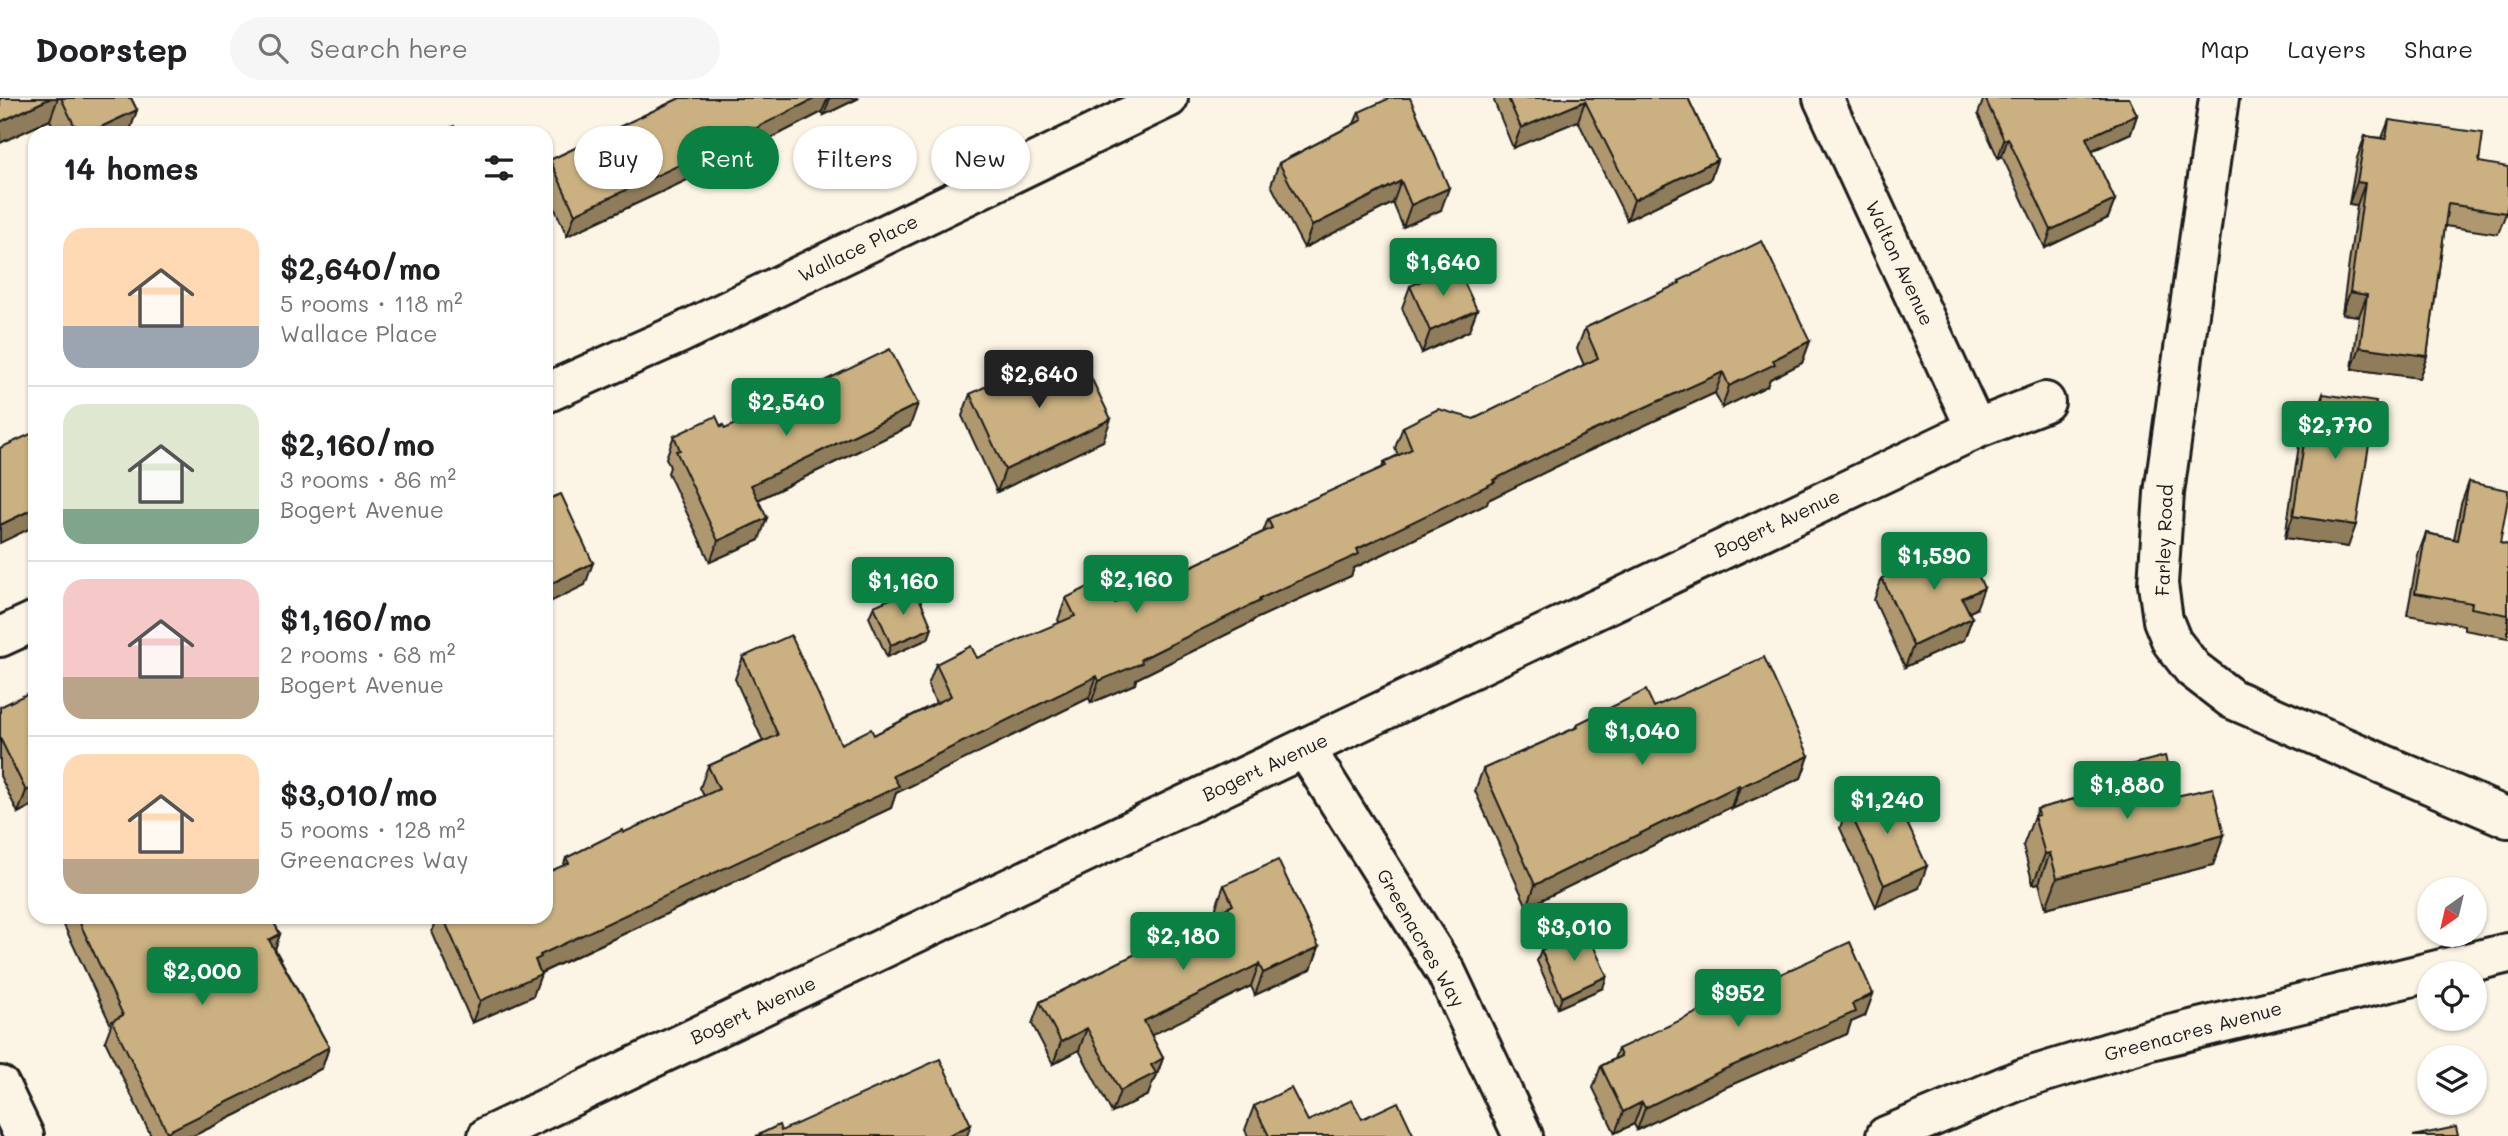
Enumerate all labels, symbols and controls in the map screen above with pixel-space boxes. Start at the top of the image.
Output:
search box [230,17,720,80]
text: Doorstep [35,27,188,70]
icon: search [254,29,292,67]
text: Search here [310,31,468,65]
text: Map [2201,33,2249,64]
text: Layers [2287,33,2366,64]
text: Share [2404,33,2473,64]
chip: Buy [574,126,663,189]
chip: Rent [677,126,779,189]
chip: Filters [793,126,917,189]
chip: New [931,126,1030,189]
text: 14 homes [63,148,199,188]
icon: filters [480,149,518,187]
street label: Walton Avenue [1861,196,1940,329]
street label: Wallace Place [794,208,922,287]
pin: $1,640 [1386,238,1500,298]
text: $1,640 [1406,246,1480,276]
text: $2,640/mo [280,248,441,288]
icon: home [119,256,203,340]
text: 5 rooms · 118 m² [280,288,463,318]
text: Wallace Place [280,318,437,348]
pin: $2,640 [982,350,1096,410]
text: $2,640 [1000,358,1078,388]
pin: $2,540 [729,378,843,438]
text: $2,540 [748,386,824,416]
pin: $2,770 [2278,402,2392,461]
text: $2,770 [2298,409,2372,439]
text: $2,160/mo [280,424,435,464]
icon: home [119,432,203,516]
text: 3 rooms · 86 m² [280,464,456,494]
street label: Bogert Avenue [1710,483,1844,563]
street label: Farley Road [2149,484,2178,596]
text: Bogert Avenue [280,494,444,524]
pin: $1,590 [1877,532,1991,592]
text: $1,590 [1897,540,1971,570]
pin: $2,160 [1079,556,1193,615]
pin: $1,160 [846,558,960,617]
text: $2,160 [1099,563,1173,593]
text: $1,160 [868,565,938,595]
text: $1,160/mo [280,599,431,639]
icon: home [119,607,203,691]
text: 2 rooms · 68 m² [280,639,455,669]
text: Bogert Avenue [280,669,444,699]
pin: $1,040 [1585,708,1699,767]
text: $1,040 [1604,715,1680,745]
street label: Bogert Avenue [1198,727,1332,807]
pin: $1,880 [2070,762,2184,821]
text: $1,880 [2090,769,2164,799]
text: $3,010/mo [280,774,437,814]
pin: $1,240 [1830,776,1944,836]
icon: home [119,782,203,866]
text: $1,240 [1850,784,1924,814]
text: 5 rooms · 128 m² [280,814,465,844]
text: Greenacres Way [280,844,469,874]
street label: Greenacres Way [1372,864,1471,1011]
north arrow [2417,877,2487,947]
map controls [2417,877,2487,1115]
pin: $3,010 [1517,904,1631,963]
text: $3,010 [1537,911,1611,941]
pin: $2,180 [1126,912,1240,972]
text: $2,180 [1146,920,1220,950]
pin: $2,000 [145,948,259,1007]
text: $2,000 [163,955,241,985]
button: locate [2417,961,2487,1031]
street label: Bogert Avenue [686,970,820,1050]
pin: $952 [1697,970,1779,1029]
text: $952 [1711,977,1765,1007]
street label: Greenacres Avenue [2101,995,2285,1066]
button: layers [2417,1045,2487,1115]

